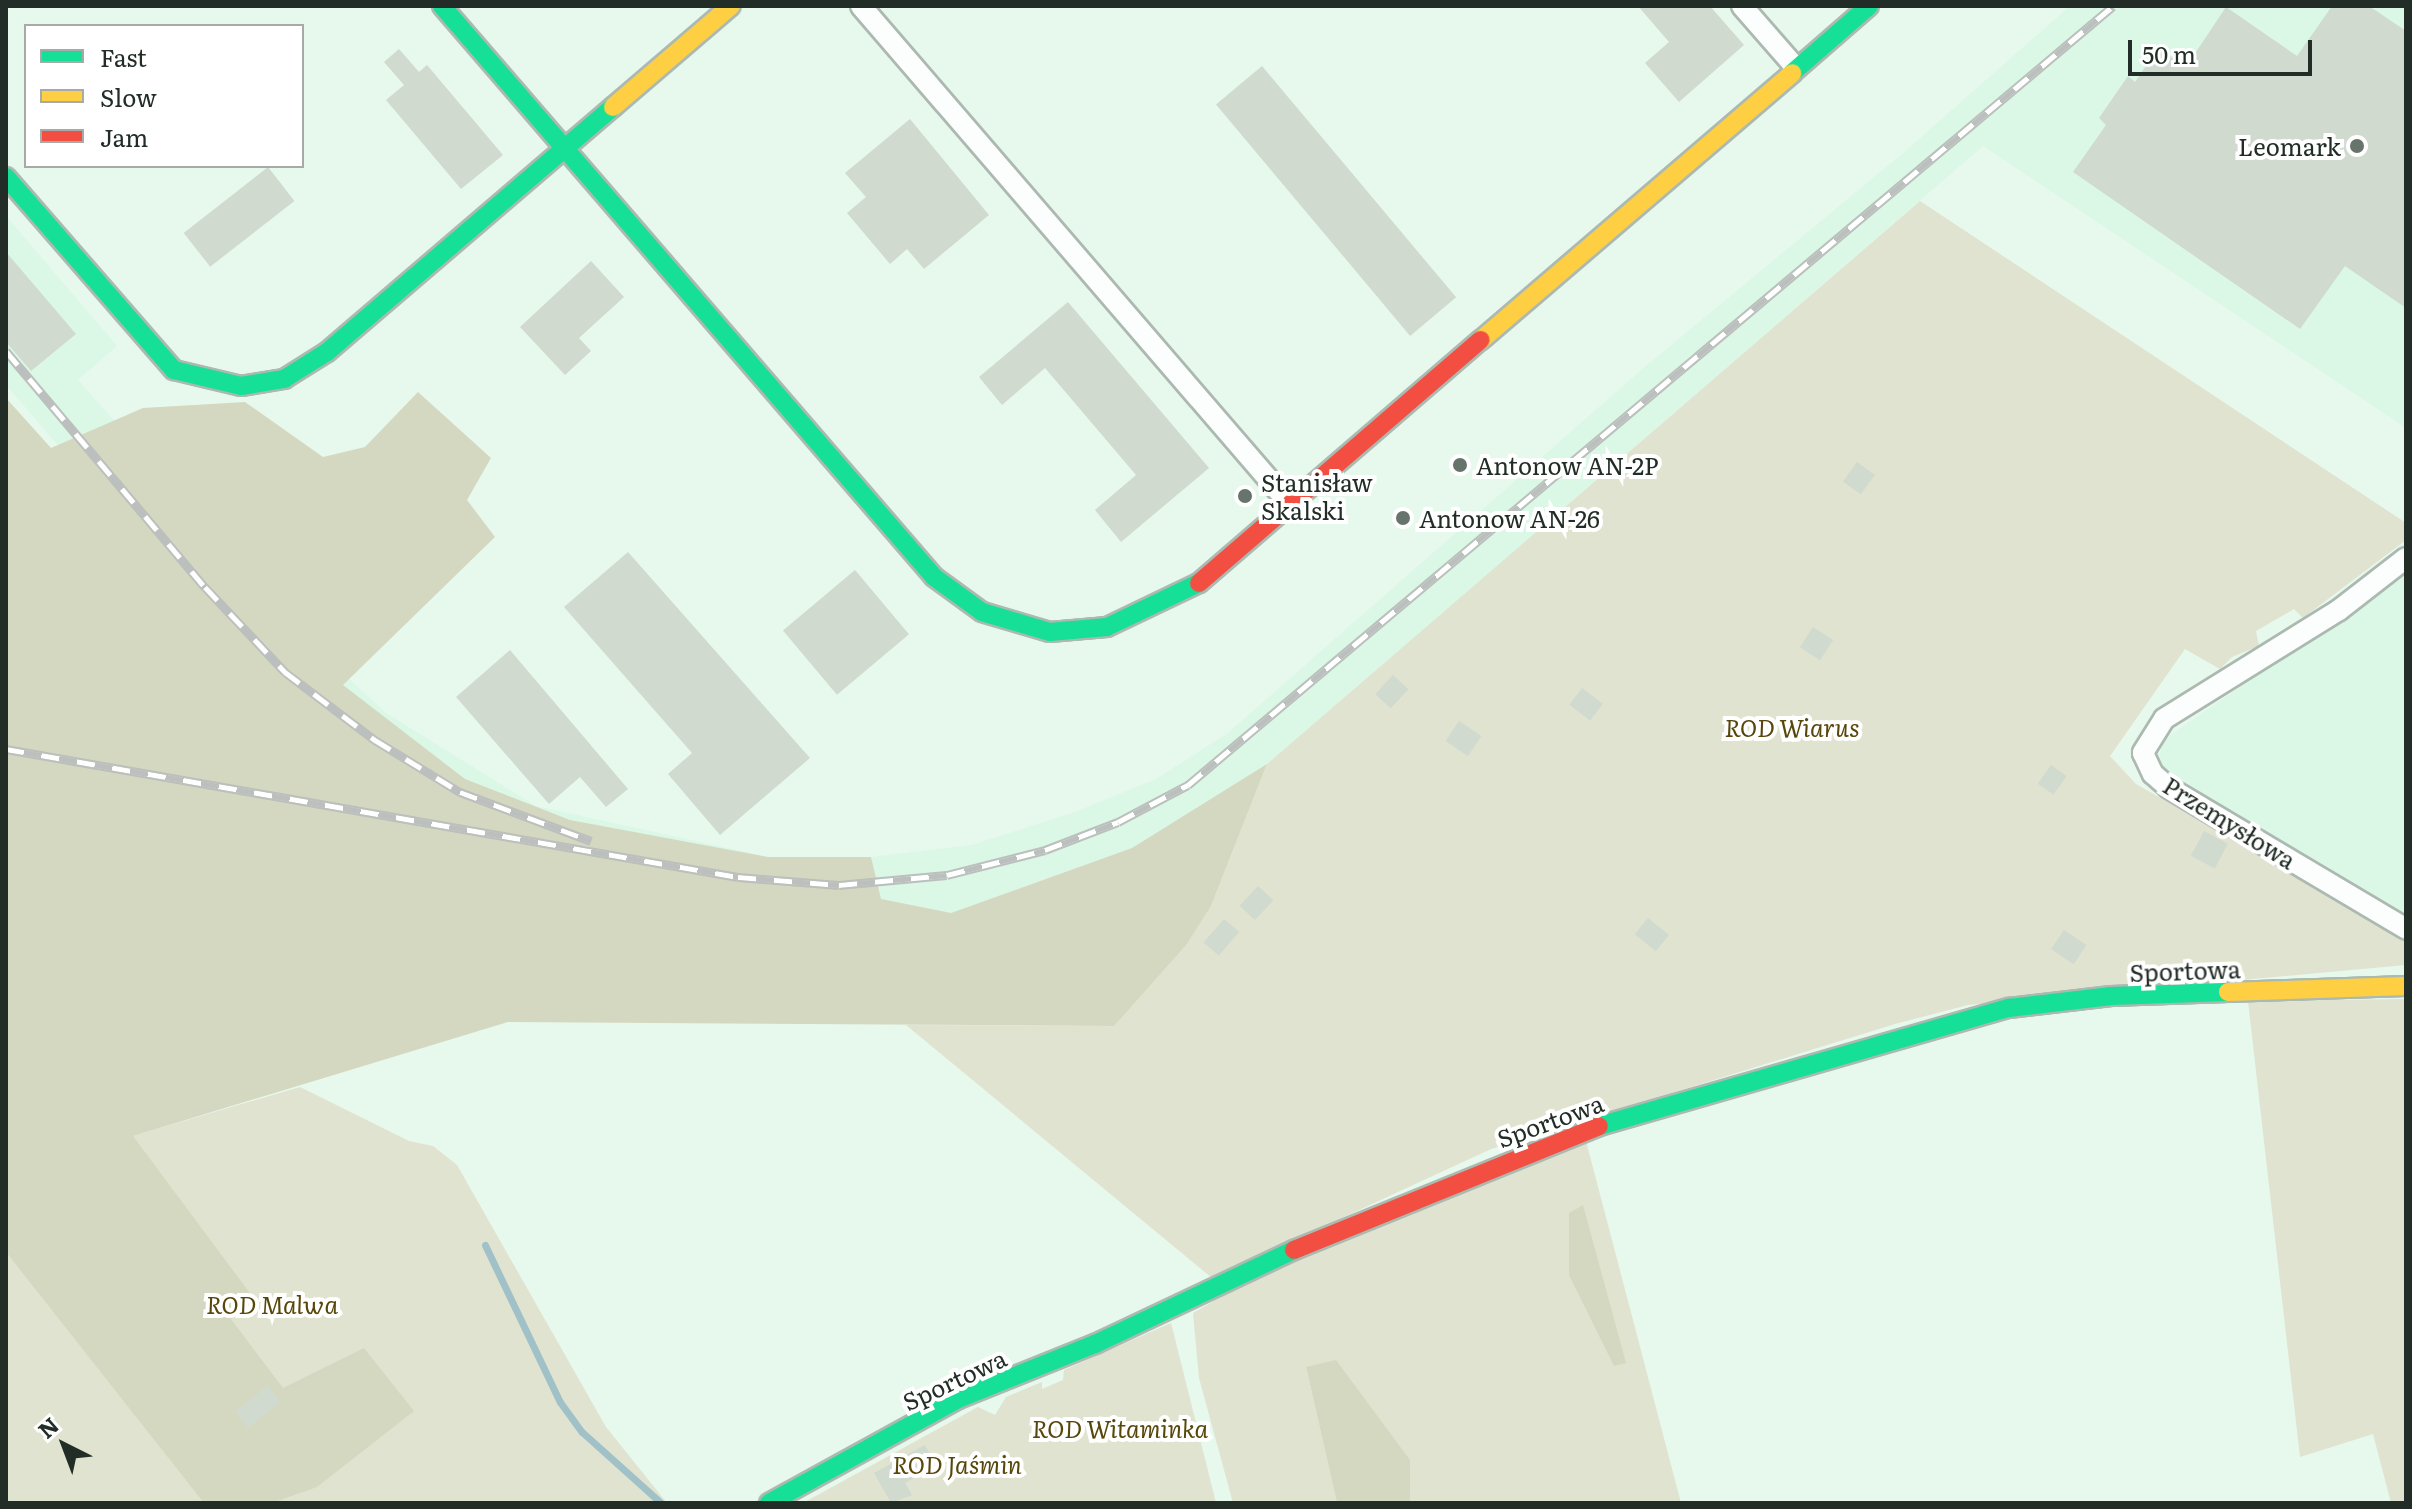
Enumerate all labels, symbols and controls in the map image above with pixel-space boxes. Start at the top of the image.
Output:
legend [24,24,304,168]
scale bar [2132,24,2316,74]
text: 50 m [2142,36,2196,71]
text: Fast [100,39,147,74]
text: Slow [100,79,157,114]
text: Jam [100,119,148,154]
place label: Leomark [2238,132,2341,160]
marker: Leomark [2348,137,2366,155]
place label: Antonow AN-2P [1476,451,1659,479]
marker: Antonow AN-2P [1451,456,1469,474]
place label: Stanisław Skalski [1261,468,1373,524]
marker: Stanisław Skalski [1236,487,1254,505]
place label: Antonow AN-26 [1419,504,1600,532]
marker: Antonow AN-26 [1394,509,1412,527]
park label: ROD Wiarus [1724,713,1860,741]
street label: Przemysłowa [2158,770,2302,874]
street label: Sportowa [2129,954,2241,986]
street label: Sportowa [1493,1087,1607,1153]
park label: ROD Malwa [206,1290,338,1318]
street label: Sportowa [898,1342,1010,1416]
north arrow [24,1405,104,1485]
text: N [30,1408,66,1445]
park label: ROD Witaminka [1032,1414,1208,1442]
park label: ROD Jaśmin [892,1450,1022,1478]

